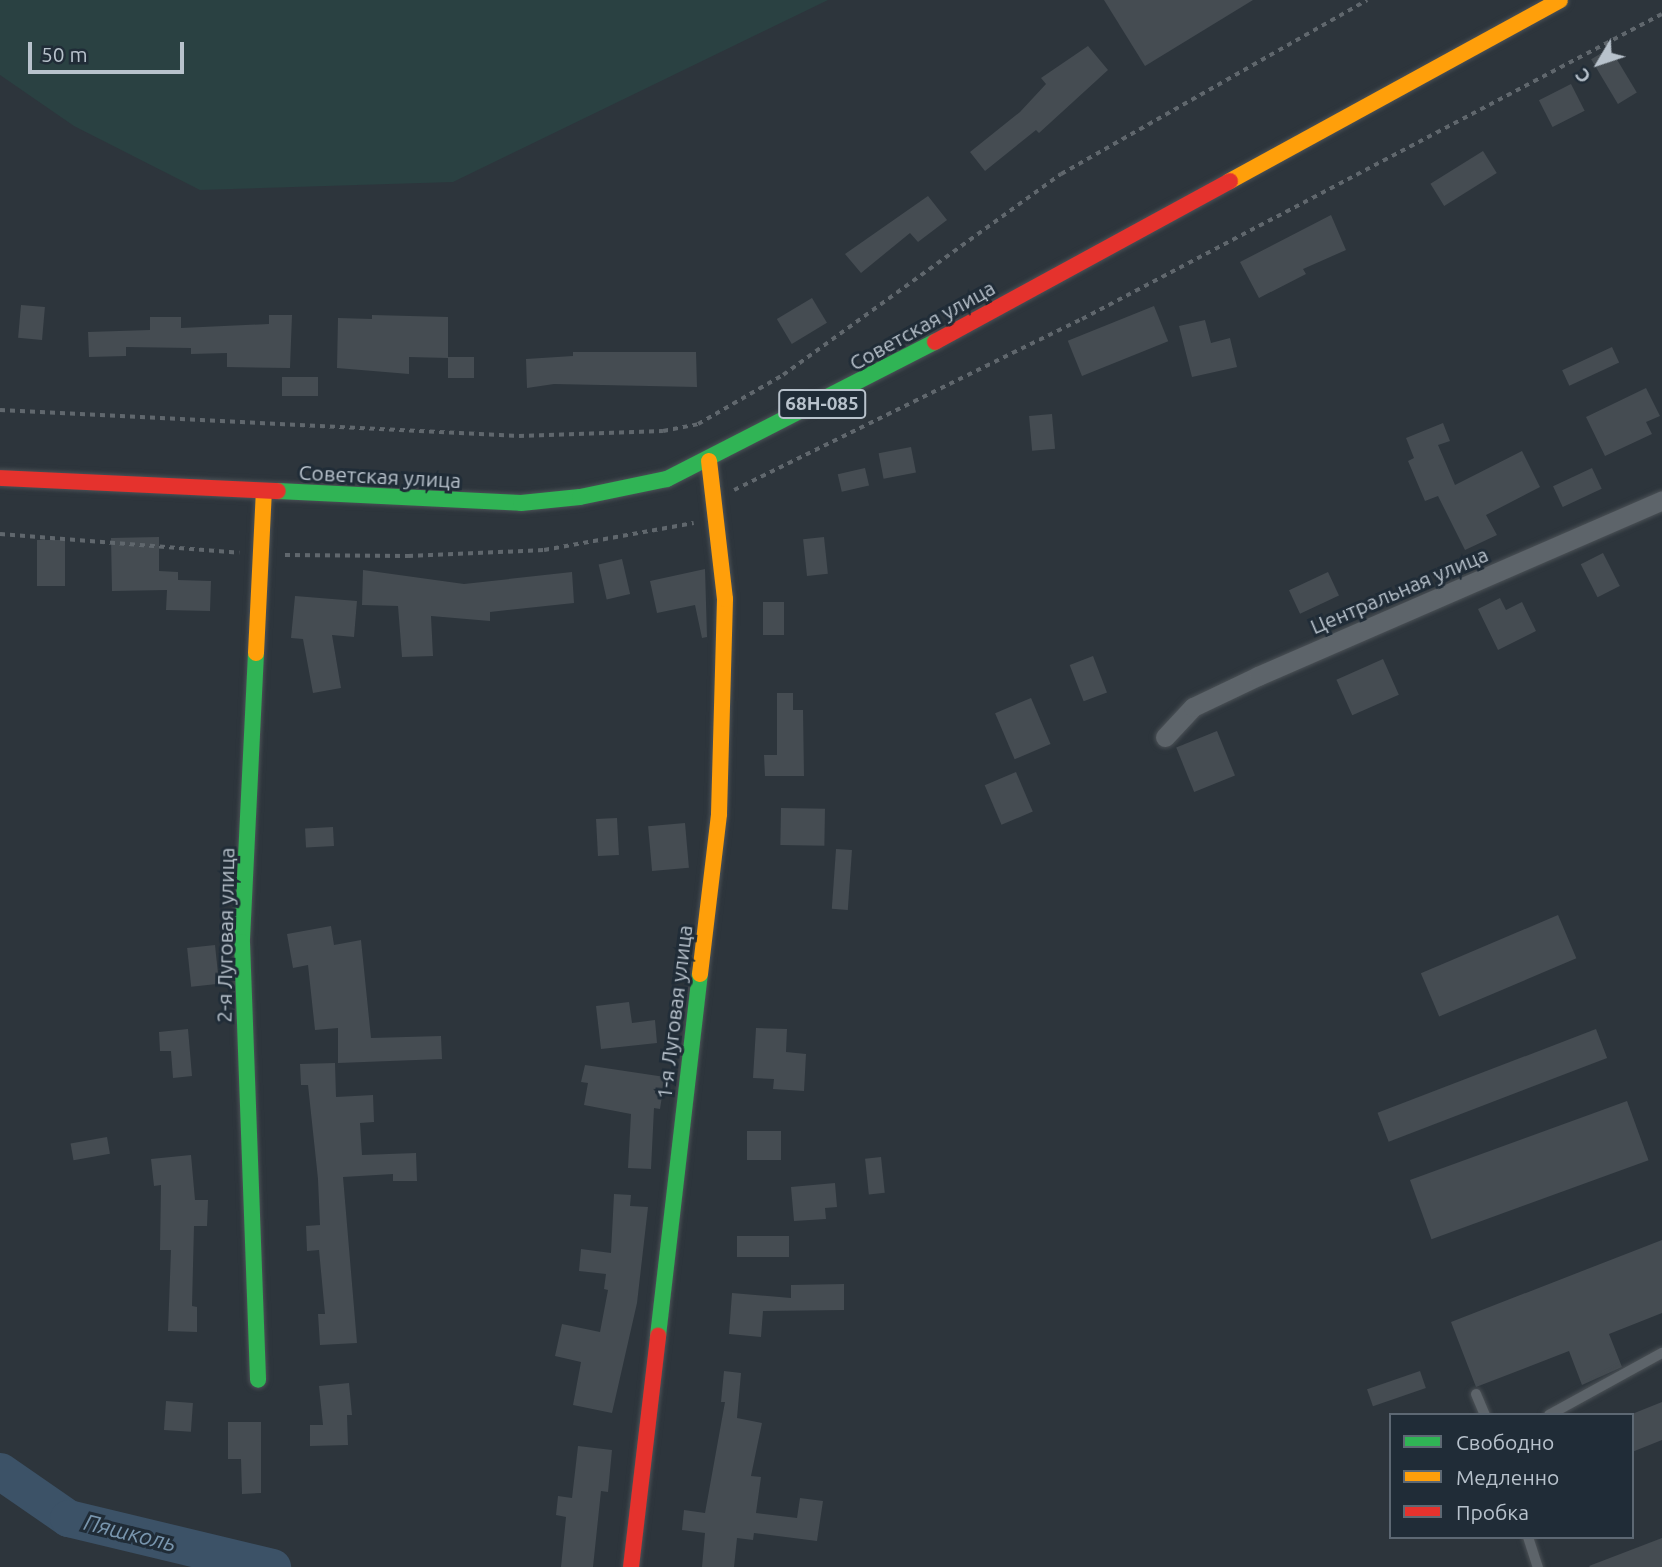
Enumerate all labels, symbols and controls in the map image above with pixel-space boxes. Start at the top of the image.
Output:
scale bar [32,28,187,72]
north arrow [1564,28,1634,98]
text: 50 m [41,42,88,66]
text: С [1570,65,1595,88]
street label: Советская улица [845,275,999,375]
road number: 68Н-085 [776,388,868,420]
street label: Советская улица [298,459,462,493]
street label: Центральная улица [1306,541,1492,639]
street label: 2-я Луговая улица [211,847,239,1023]
street label: 1-я Луговая улица [651,923,697,1101]
legend [1389,1413,1634,1539]
text: Свободно [1456,1430,1554,1454]
text: Медленно [1456,1465,1559,1489]
text: Пробка [1456,1500,1529,1524]
water label: Пяшколь [81,1508,179,1558]

